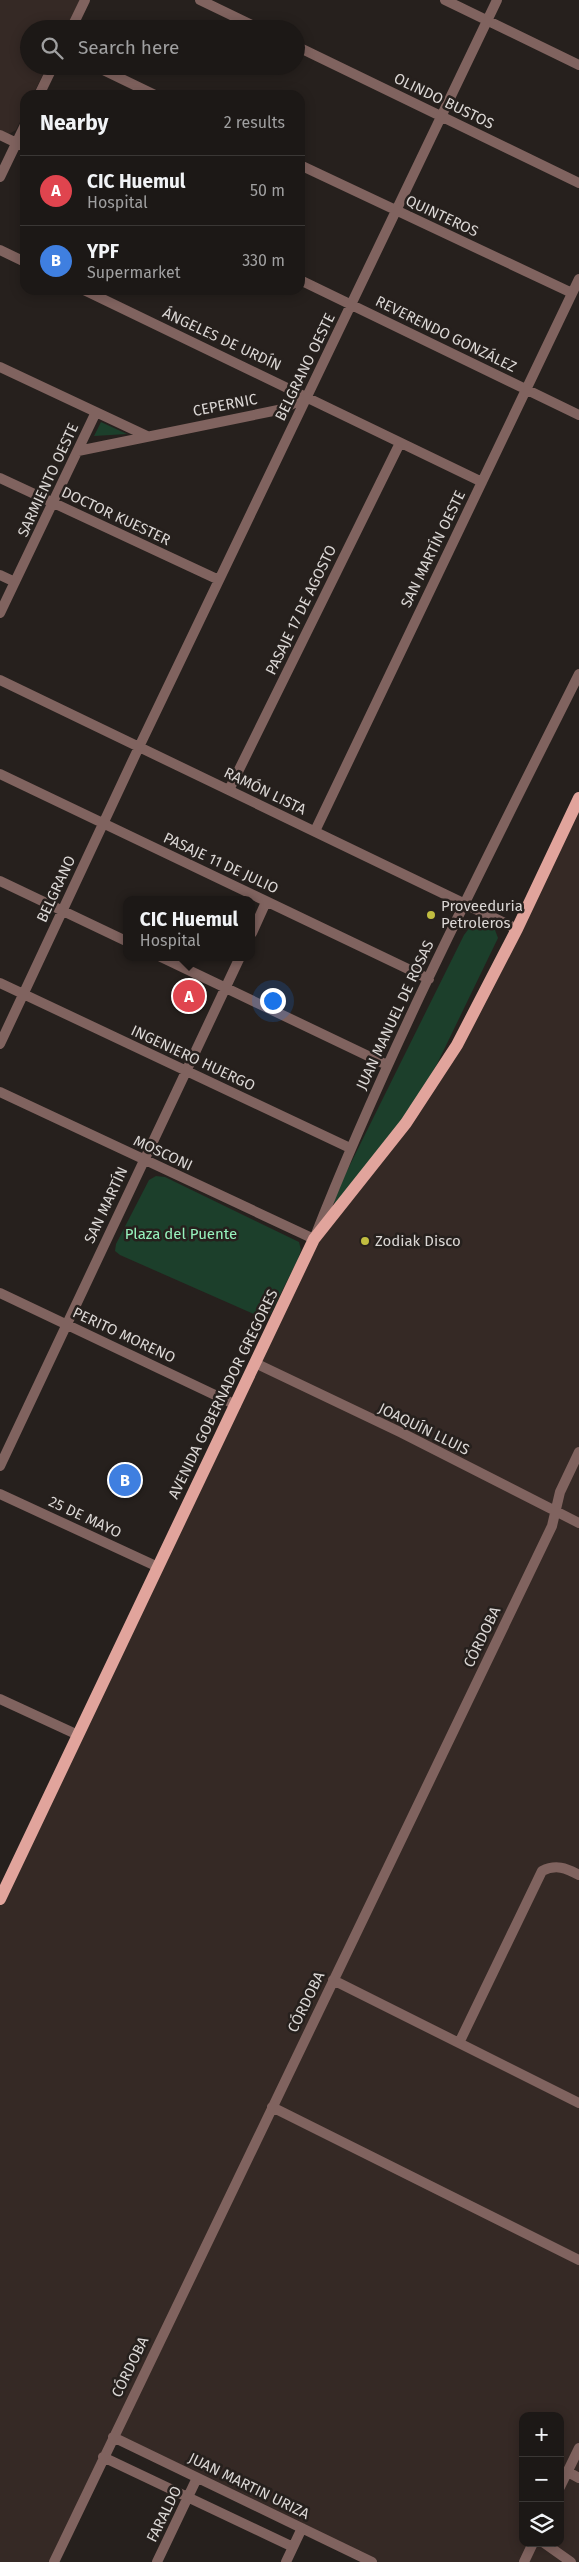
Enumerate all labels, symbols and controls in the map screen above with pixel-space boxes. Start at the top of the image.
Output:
search box [20,20,305,75]
icon: search [38,34,66,62]
text: Search here [78,36,179,59]
street label: OLINDO BUSTOS [391,69,497,133]
text: Nearby [40,110,108,136]
text: 2 results [224,113,285,132]
text: CIC Huemul [87,170,186,193]
text: A [51,181,61,200]
text: 50 m [250,181,285,200]
street label: QUINTEROS [403,191,481,241]
text: Hospital [87,193,148,212]
text: YPF [87,240,119,263]
text: B [51,251,61,270]
text: 330 m [242,251,285,270]
text: Supermarket [87,263,181,282]
street label: REVERENDO GONZÁLEZ [373,292,520,376]
street label: ÁNGELES DE URDÍN [160,304,284,374]
street label: BELGRANO OESTE [271,310,339,424]
street label: CEPERNIC [191,390,259,420]
street label: SARMIENTO OESTE [14,420,82,540]
street label: DOCTOR KUESTER [59,483,173,549]
street label: SAN MARTÍN OESTE [397,487,469,611]
street label: PASAJE 17 DE AGOSTO [262,542,340,678]
street label: RAMÓN LISTA [221,763,309,819]
street label: PASAJE 11 DE JULIO [161,828,281,898]
street label: BELGRANO [33,853,79,925]
popup [123,896,255,961]
place label: Proveeduria Petroleros [441,897,523,932]
text: CIC Huemul [140,908,238,931]
marker: Proveeduria Petroleros [425,909,437,921]
text: Hospital [140,931,200,950]
street label: JUAN MANUEL DE ROSAS [352,937,438,1093]
pin: A [173,977,205,1015]
your location [260,988,286,1014]
street label: INGENIERO HUERGO [128,1021,258,1095]
street label: MOSCONI [131,1131,195,1175]
street label: SAN MARTÍN [80,1164,132,1246]
park label: Plaza del Puente [125,1225,237,1243]
place label: Zodiak Disco [375,1232,461,1250]
marker: Zodiak Disco [359,1235,371,1247]
street label: AVENIDA GOBERNADOR GREGORES [164,1286,282,1502]
street label: PERITO MORENO [70,1303,178,1367]
street label: JOAQUÍN LLUIS [375,1399,473,1459]
pin: B [109,1461,141,1499]
street label: 25 DE MAYO [46,1492,124,1542]
street label: CÓRDOBA [460,1603,505,1670]
street label: CÓRDOBA [284,1968,329,2035]
street label: CÓRDOBA [108,2333,153,2400]
map controls [519,2412,564,2547]
button: + [519,2412,564,2457]
street label: JUAN MARTIN URIZA [186,2449,313,2523]
button: − [519,2457,564,2502]
street label: FARALDO [143,2483,185,2545]
button: layers [519,2502,564,2547]

